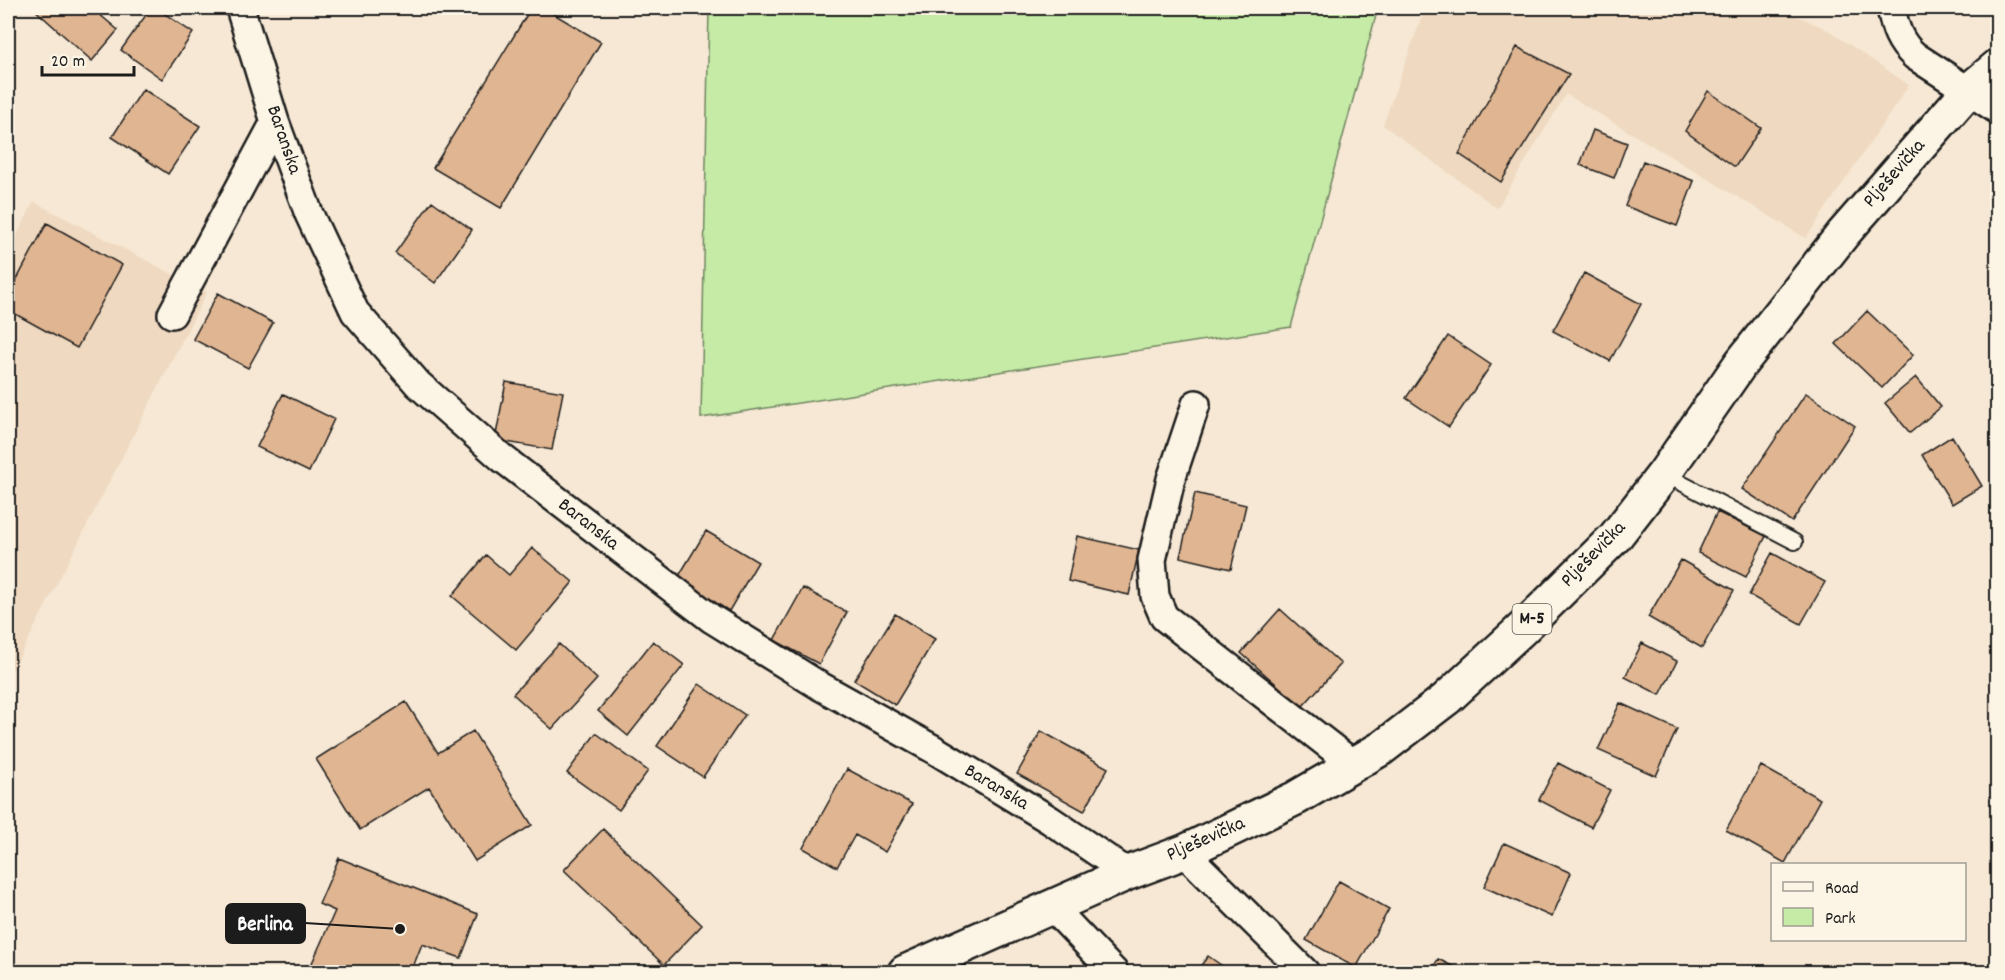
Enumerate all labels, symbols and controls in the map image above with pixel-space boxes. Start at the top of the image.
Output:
scale bar [42,39,134,77]
text: 20 m [51,50,85,75]
street label: Baranska [258,102,308,179]
street label: Plješevička [1857,133,1933,214]
street label: Baranska [551,492,625,558]
street label: Plješevička [1555,515,1633,595]
road number: M-5 [1512,604,1552,634]
street label: Baranska [958,758,1034,819]
street label: Plješevička [1162,810,1250,870]
legend [1771,863,1966,941]
text: Road [1825,877,1859,902]
callout: Berlina [226,904,305,943]
text: Park [1825,907,1856,932]
text: Berlina [237,911,294,941]

